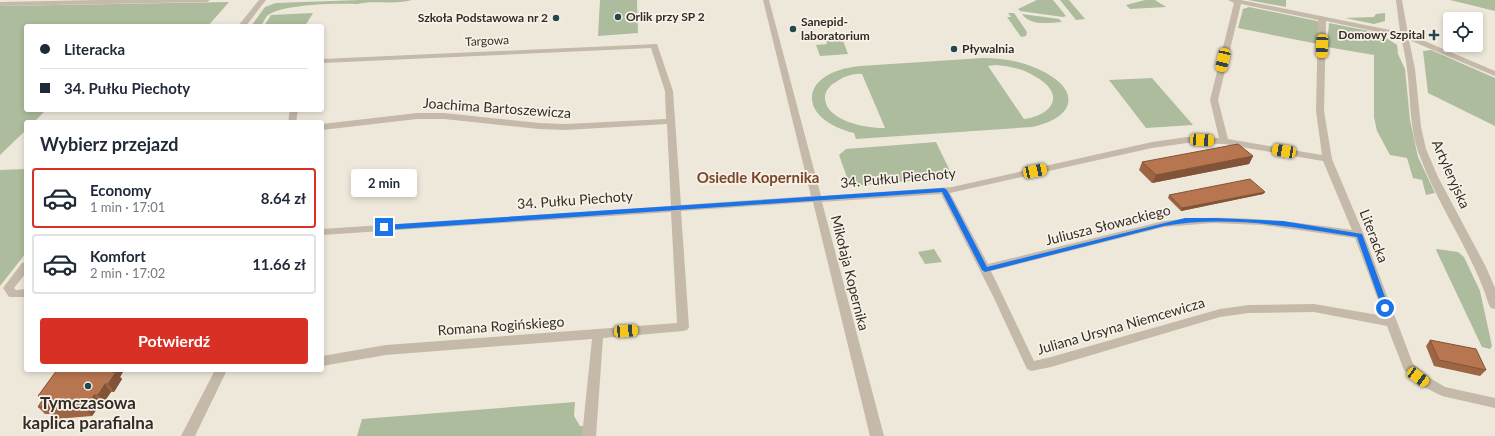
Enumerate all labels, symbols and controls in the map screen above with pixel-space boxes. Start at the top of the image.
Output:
place label: Orlik przy SP 2 [626,9,705,24]
place label: Szkoła Podstawowa nr 2 [418,10,548,25]
marker: Orlik przy SP 2 [613,12,623,22]
map controls [1443,12,1483,52]
button: locate [1443,12,1483,52]
marker: Szkoła Podstawowa nr 2 [551,13,561,23]
place label: Sanepid- laboratorium [801,14,870,43]
marker: Sanepid- laboratorium [788,24,798,34]
place label: Domowy Szpital [1338,27,1425,42]
marker: Domowy Szpital [1428,29,1440,41]
street label: Targowa [465,32,509,49]
car [1316,34,1328,58]
text: Literacka [64,40,125,58]
place label: Pływalnia [962,41,1014,56]
marker: Pływalnia [949,44,959,54]
car [1214,47,1232,73]
text: 34. Pułku Piechoty [64,79,190,97]
street label: Joachima Bartoszewicza [422,94,572,121]
text: Wybierz przejazd [40,133,179,155]
car [1190,133,1214,147]
street label: Artyleryjska [1429,137,1474,211]
car [1271,143,1297,159]
car [1022,163,1048,179]
street label: 34. Pułku Piechoty [840,164,957,191]
district label: Osiedle Kopernika [697,168,819,186]
callout: 2 min [351,169,417,197]
text: 2 min [368,175,400,191]
icon: car [42,180,78,216]
text: Economy [90,181,151,199]
street label: 34. Pułku Piechoty [517,187,634,212]
text: 8.64 zł [261,189,306,207]
text: 1 min · 17:01 [90,199,165,215]
street label: Juliusza Słowackiego [1044,201,1172,248]
street label: Literacka [1357,207,1392,265]
street label: Mikołaja Kopernika [828,213,873,332]
route end [375,218,393,236]
icon: car [42,246,78,282]
text: Komfort [90,247,146,265]
text: 11.66 zł [252,255,306,273]
text: 2 min · 17:02 [90,265,165,281]
street label: Juliana Ursyna Niemcewicza [1035,293,1206,358]
route start [1376,299,1394,317]
street label: Romana Rogińskiego [437,313,565,338]
button: Potwierdź [40,318,308,364]
car [614,324,638,338]
car [1405,365,1431,389]
marker: Tymczasowa kaplica parafialna [83,381,93,391]
place label: Tymczasowa kaplica parafialna [22,392,154,433]

